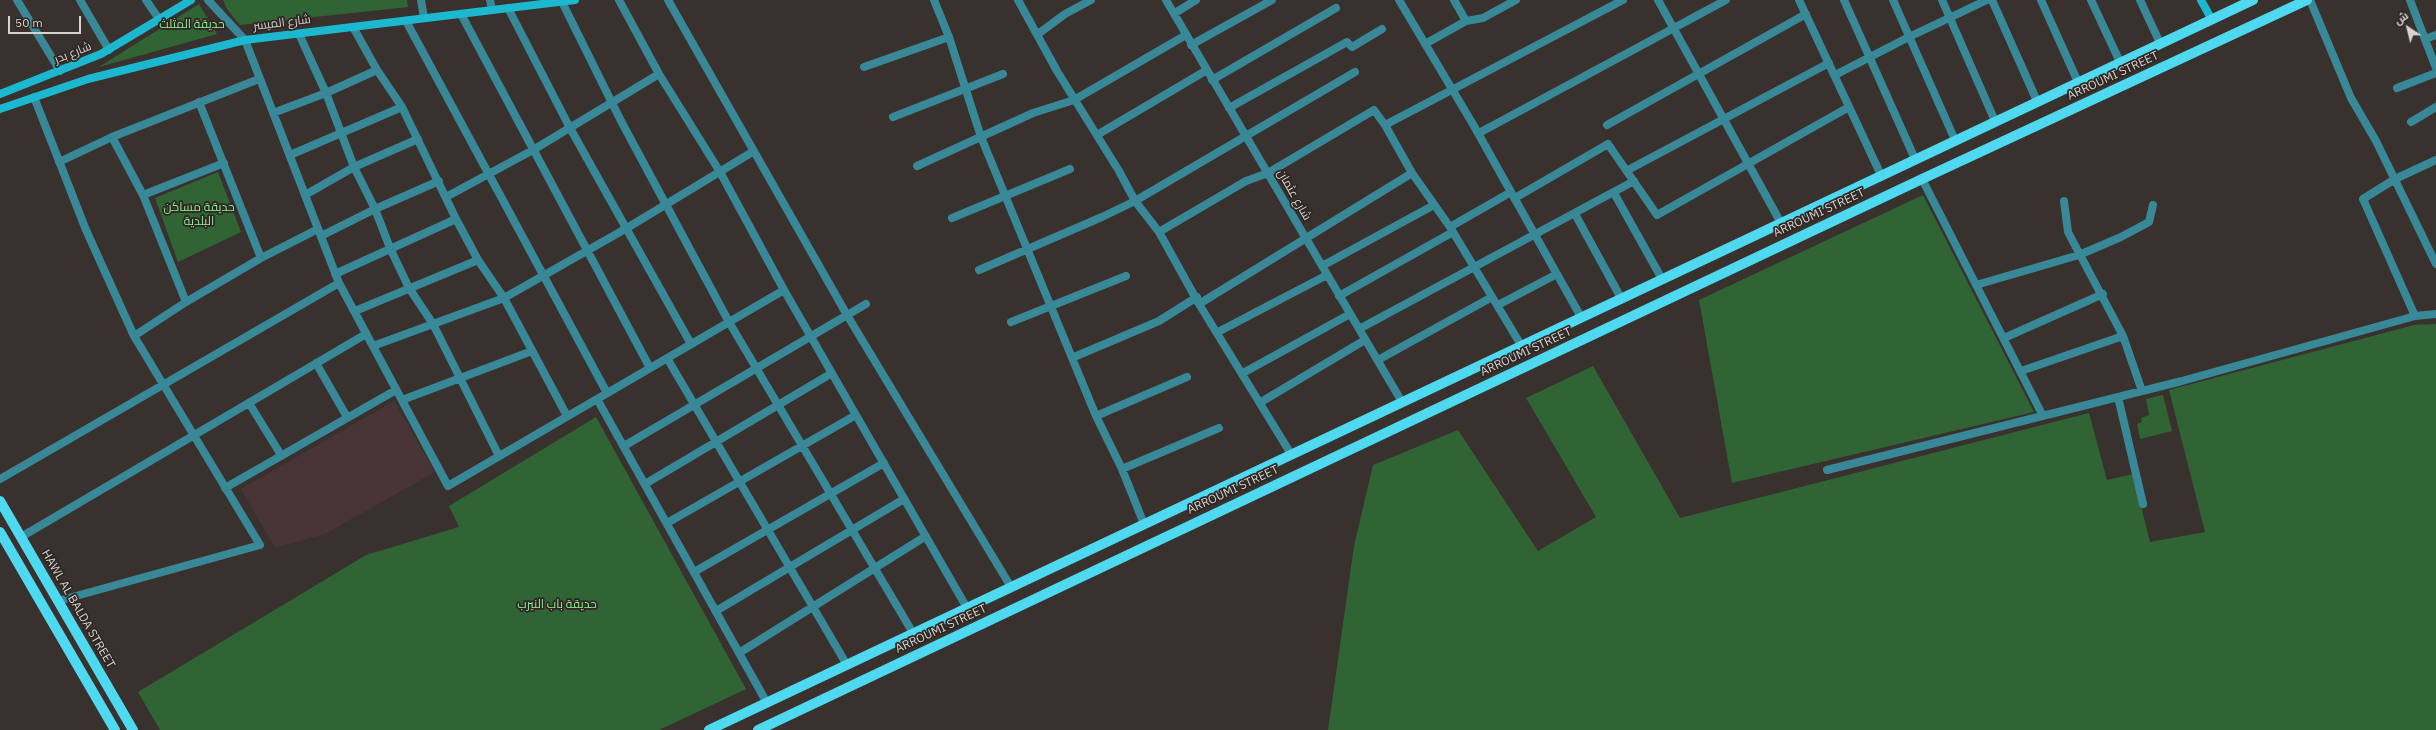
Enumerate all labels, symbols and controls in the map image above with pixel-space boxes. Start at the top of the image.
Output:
scale bar [10,8,83,34]
north arrow [2388,8,2428,48]
text: ش [2391,8,2411,28]
street label: شارع الميسر [252,12,312,34]
text: 50 m [15,15,43,30]
park label: حديقة المثلث [159,18,225,32]
street label: شارع بدر [52,39,94,67]
street label: ARROUMI STREET [2065,49,2161,103]
street label: شارع عثمان [1274,167,1314,223]
street label: ARROUMI STREET [1771,186,1867,240]
park label: حديقة مساكن البلدية [163,201,235,229]
street label: ARROUMI STREET [1478,325,1574,379]
street label: ARROUMI STREET [1185,463,1281,517]
street label: HAWL AL BALDA STREET [38,547,118,671]
park label: حديقة باب النيرب [517,598,597,612]
street label: ARROUMI STREET [893,602,989,656]

